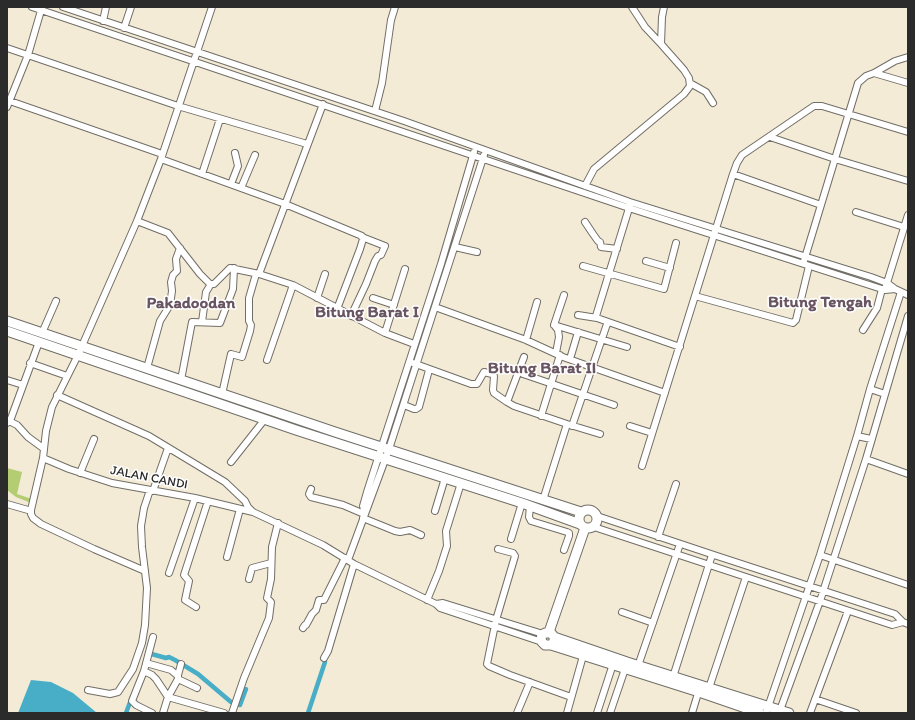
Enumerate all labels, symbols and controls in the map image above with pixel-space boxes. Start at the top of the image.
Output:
district label: Bitung Tengah [768,293,872,313]
district label: Pakadoodan [147,294,235,314]
district label: Bitung Barat I [315,303,419,323]
district label: Bitung Barat II [488,359,596,379]
street label: JALAN CANDI [109,463,189,493]

